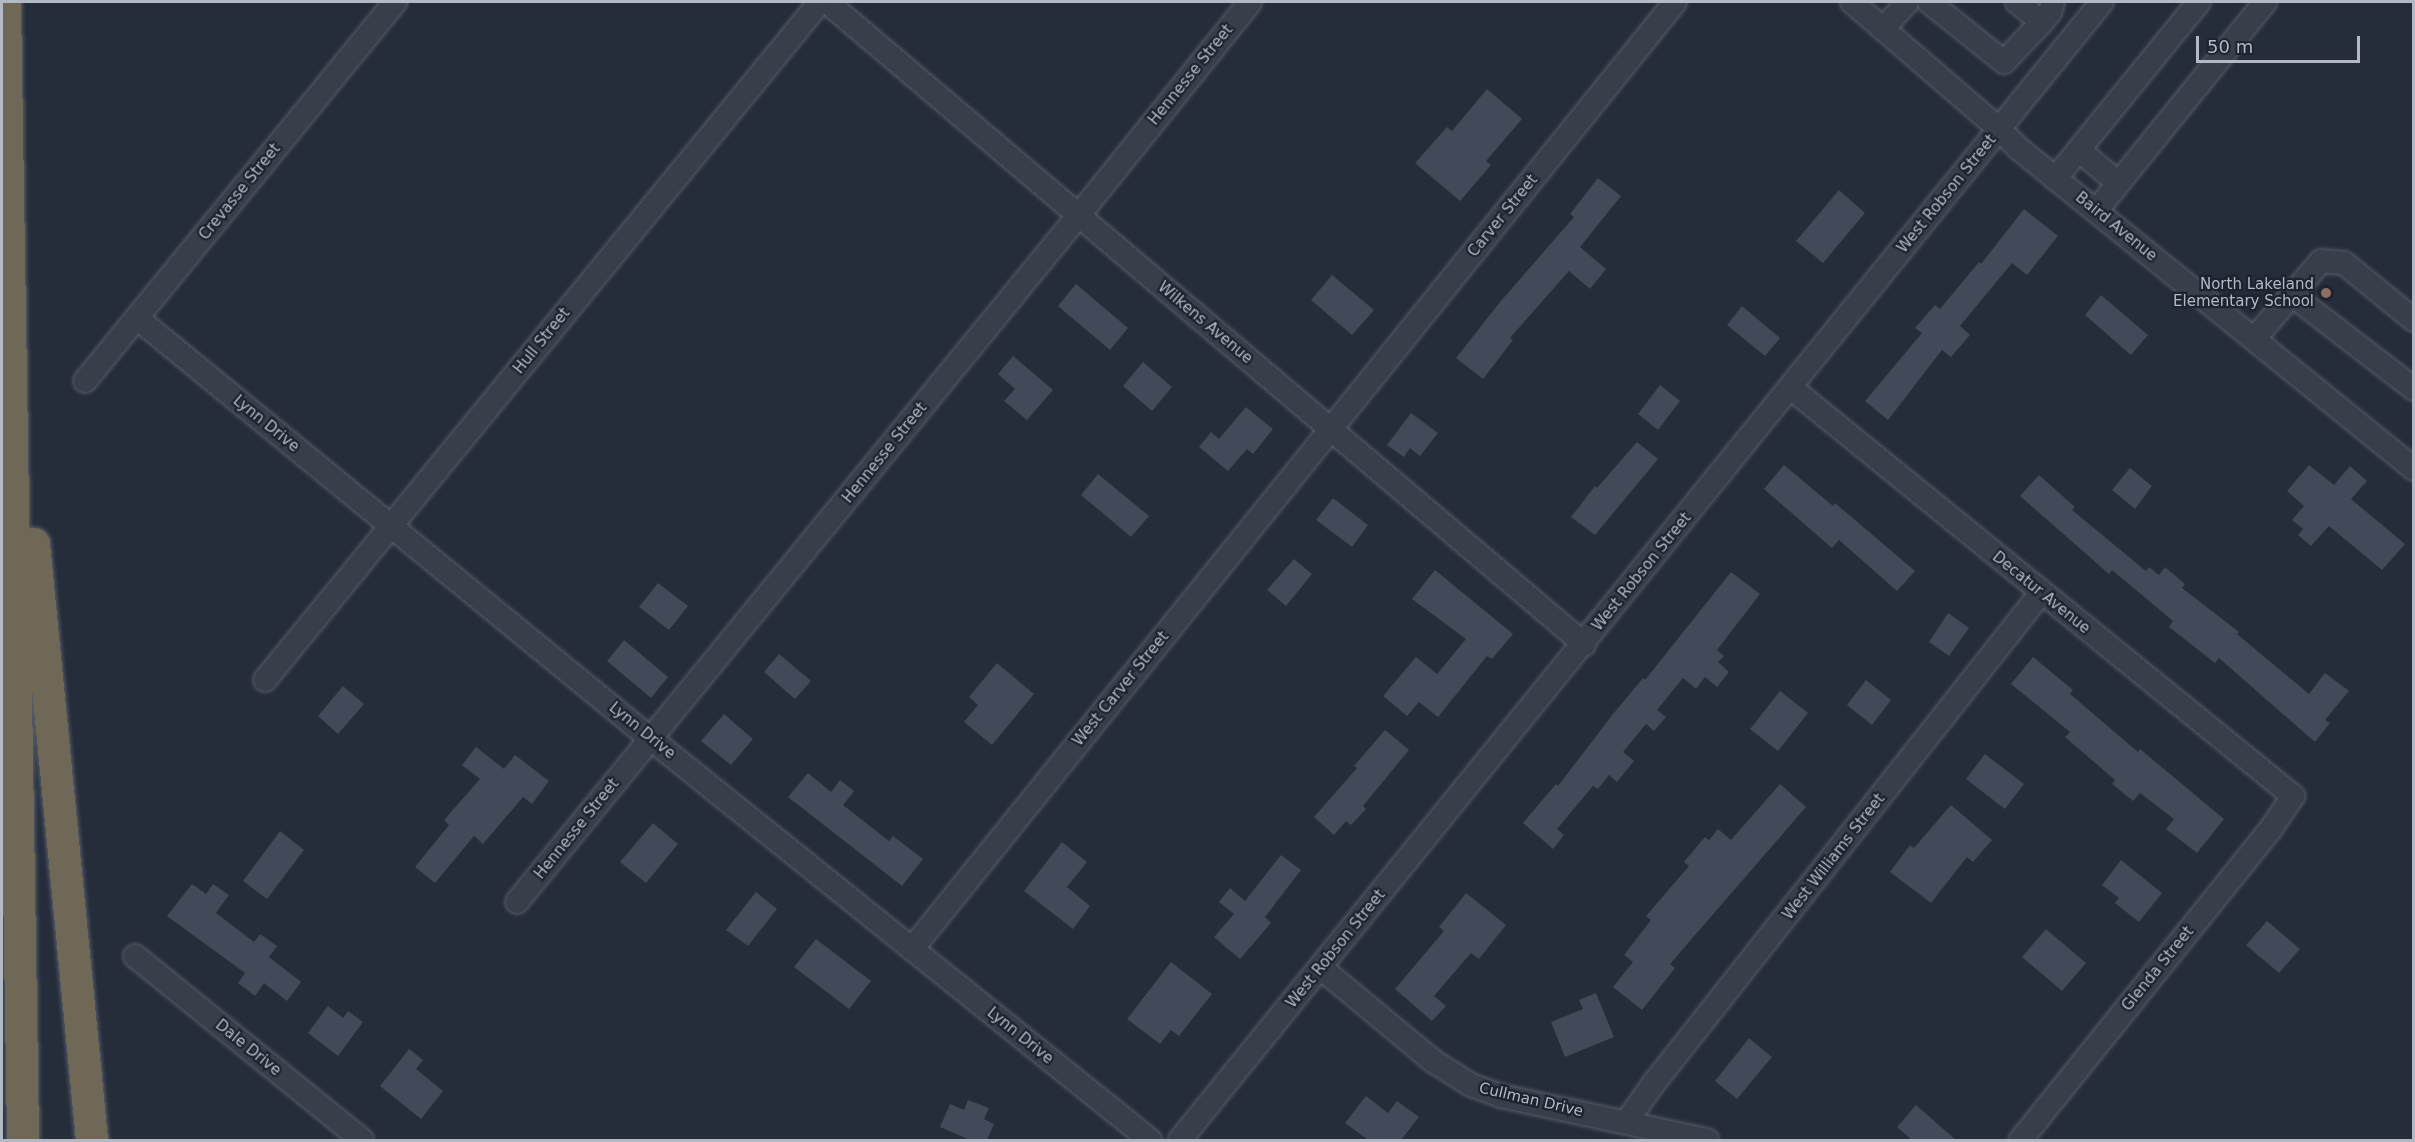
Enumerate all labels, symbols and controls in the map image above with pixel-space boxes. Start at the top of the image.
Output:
street label: Hennesse Street [1145,21,1237,129]
scale bar [2199,24,2362,62]
text: 50 m [2207,36,2253,57]
street label: West Robson Street [1894,131,2000,257]
street label: Crevasse Street [196,140,284,244]
street label: Carver Street [1464,171,1542,261]
street label: Baird Avenue [2072,189,2160,265]
place label: North Lakeland Elementary School [2173,275,2314,310]
street label: Wilkens Avenue [1154,278,1256,368]
marker: North Lakeland Elementary School [2319,286,2333,300]
street label: Hull Street [510,304,574,378]
street label: Lynn Drive [229,392,303,456]
street label: Hennesse Street [839,399,931,507]
street label: West Robson Street [1589,509,1695,635]
street label: Decatur Avenue [1989,548,2093,638]
street label: West Carver Street [1069,628,1173,750]
street label: Lynn Drive [605,699,679,763]
street label: Hennesse Street [531,775,623,883]
street label: West Williams Street [1779,790,1889,924]
street label: West Robson Street [1283,886,1389,1012]
street label: Glenda Street [2118,923,2198,1015]
street label: Lynn Drive [983,1004,1057,1068]
street label: Dale Drive [212,1016,284,1080]
street label: Cullman Drive [1477,1079,1585,1121]

